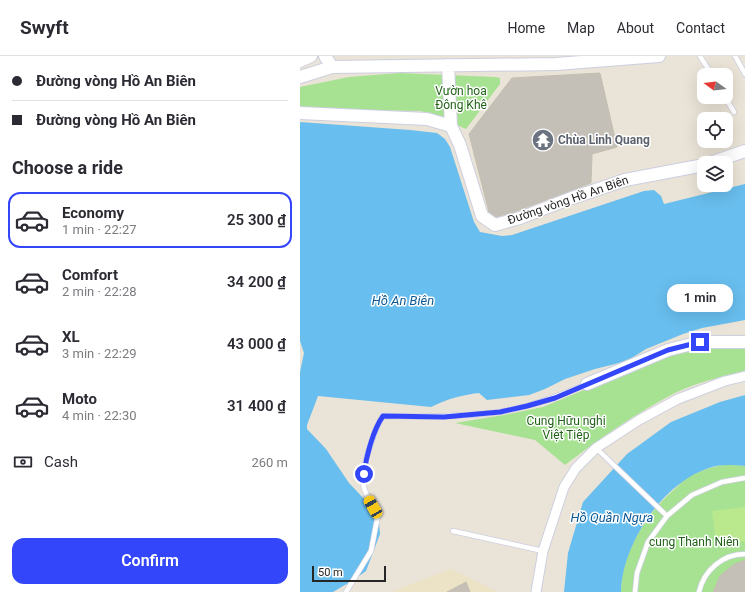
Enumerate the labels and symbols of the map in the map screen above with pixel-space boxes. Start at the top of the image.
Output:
north arrow [697,68,733,104]
park label: Vườn hoa Đông Khê [435,84,487,112]
temple icon: Chùa Linh Quang [530,127,556,153]
place label: Chùa Linh Quang [558,133,650,147]
street label: Đường vòng Hồ An Biên [506,173,630,227]
callout: 1 min [667,284,733,312]
water label: Hồ An Biên [372,293,434,308]
route end [691,333,709,351]
park label: Cung Hữu nghị Việt Tiệp [526,414,606,442]
route start [355,465,373,483]
car [362,494,384,520]
water label: Hồ Quần Ngựa [571,510,654,525]
park label: cung Thanh Niên [649,535,739,549]
scale bar [312,564,386,583]

